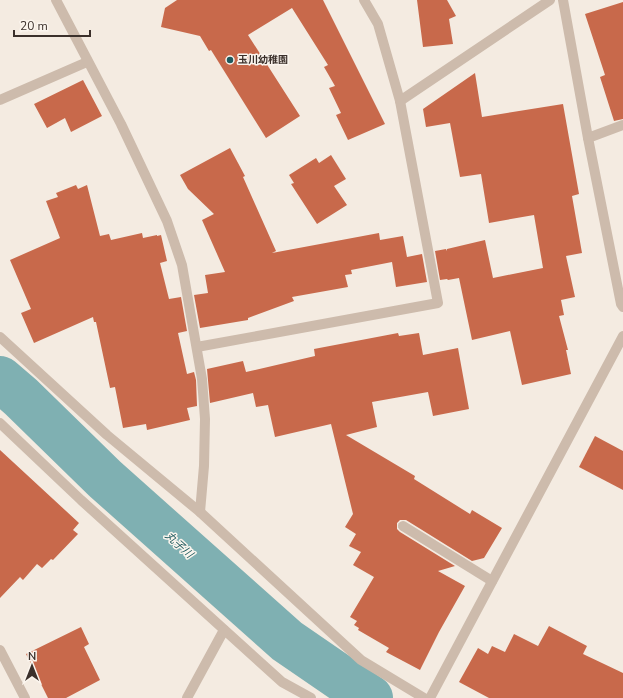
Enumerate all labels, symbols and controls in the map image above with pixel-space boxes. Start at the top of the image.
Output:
scale bar [14,12,90,38]
text: 20 m [20,18,48,34]
place label: 玉川幼稚園 [238,53,288,67]
marker: 玉川幼稚園 [225,55,235,65]
water label: 丸子川 [162,528,197,562]
north arrow [12,646,52,686]
text: N [28,649,36,664]

